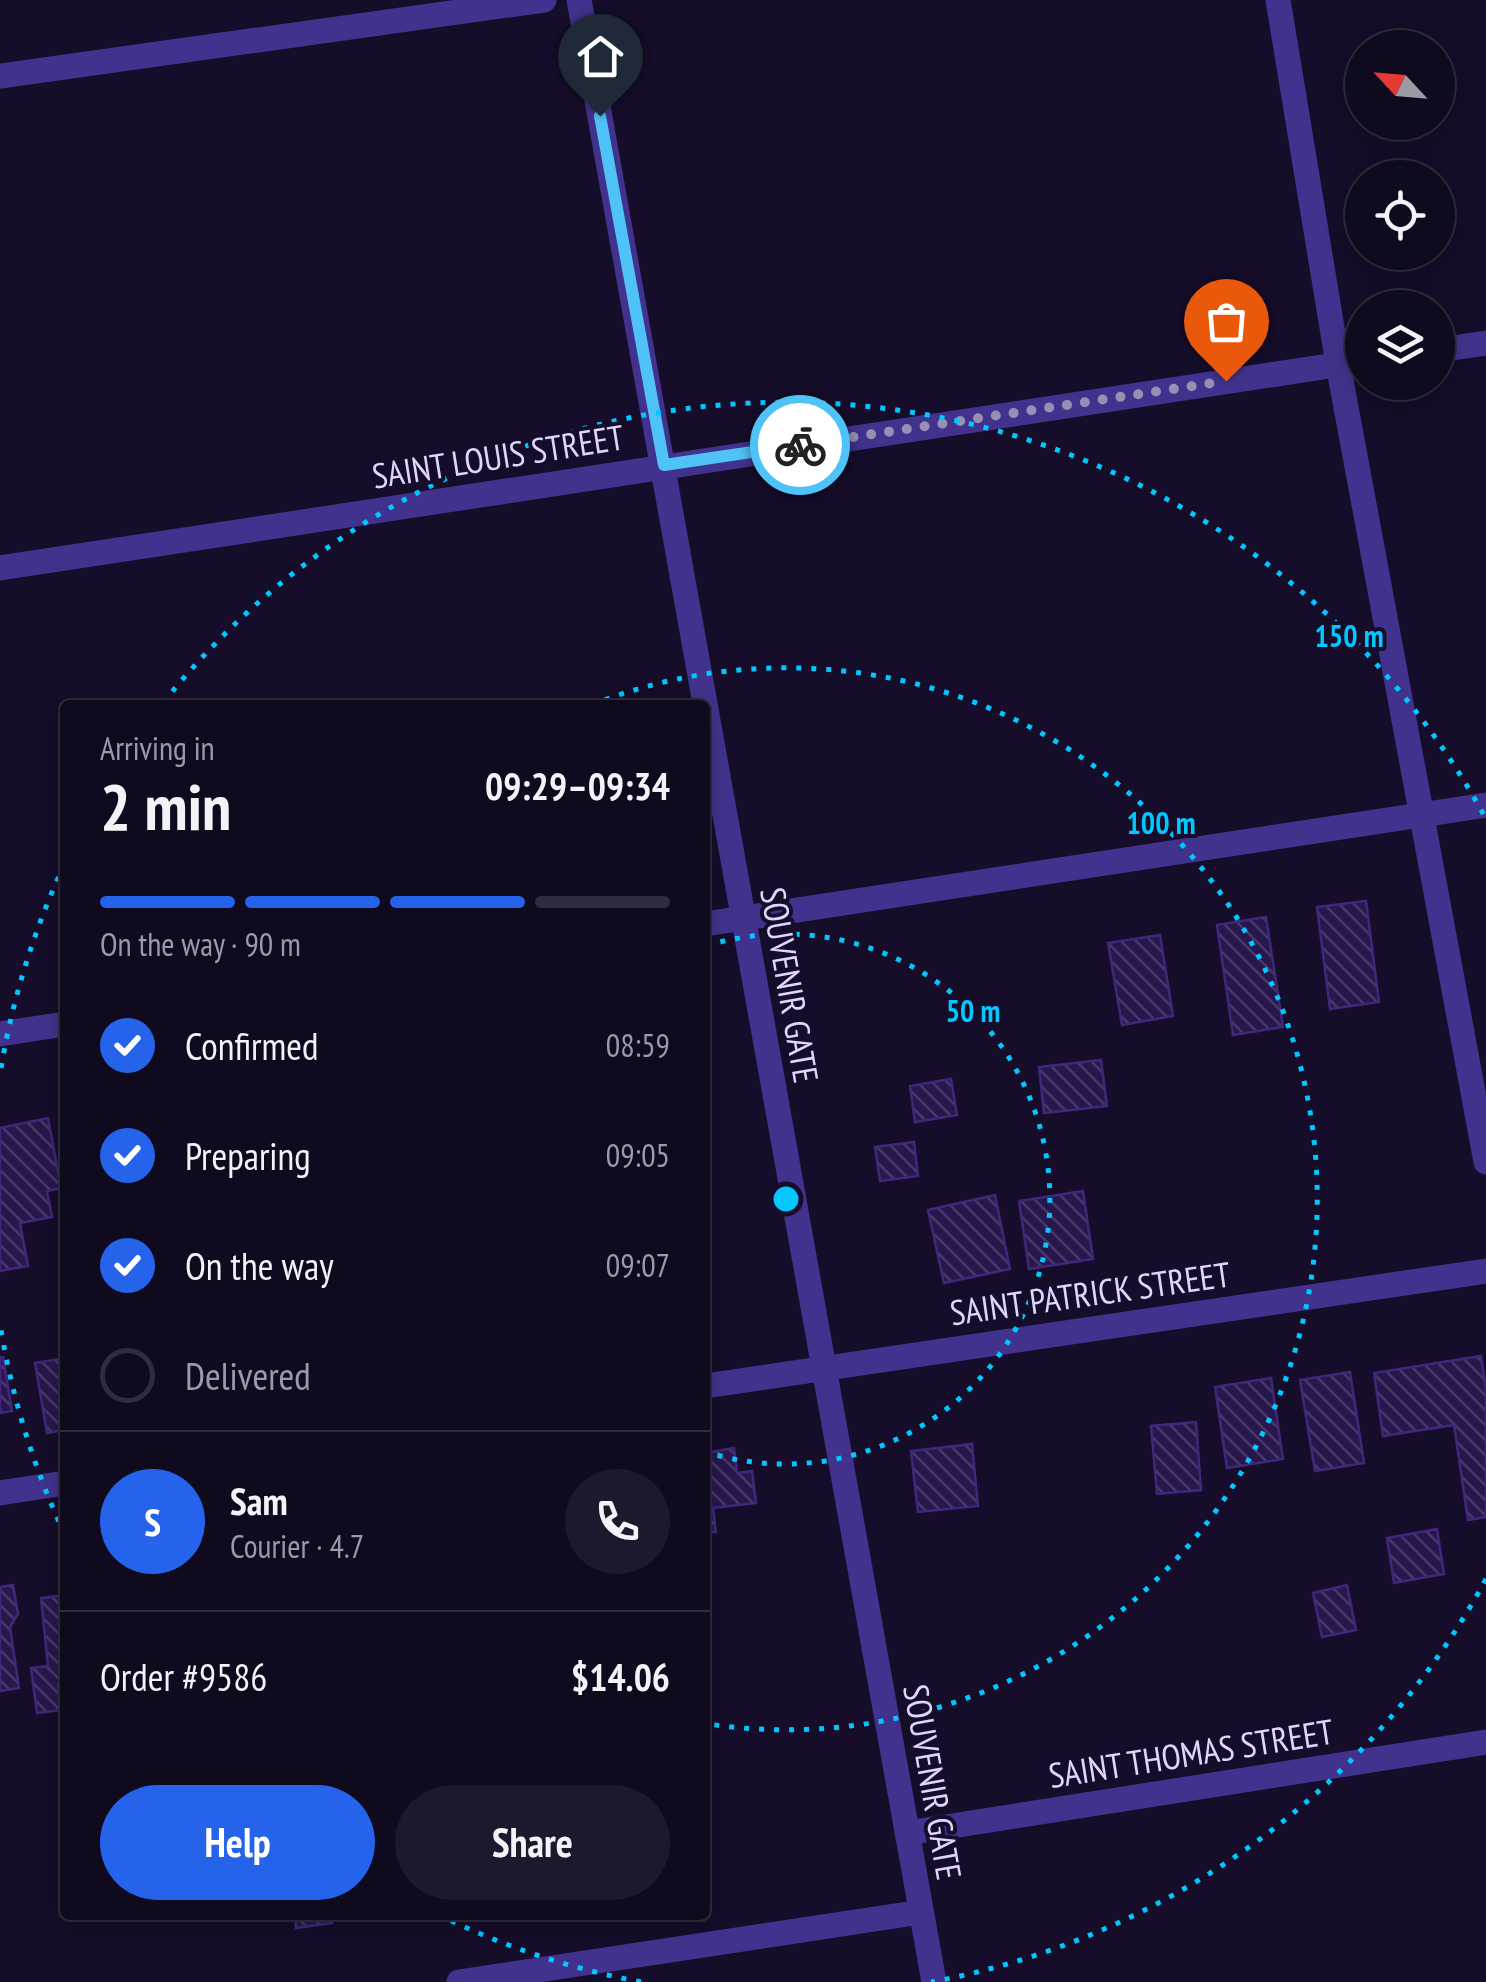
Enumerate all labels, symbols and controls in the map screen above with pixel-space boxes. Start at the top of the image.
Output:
pin [558,14,643,117]
icon: home [573,29,628,84]
north arrow [1345,30,1455,140]
map controls [1345,30,1455,400]
button: locate [1345,160,1455,270]
pin [1184,279,1269,382]
button: layers [1345,290,1455,400]
icon: bag [1199,294,1254,349]
courier [750,395,850,495]
street label: SAINT LOUIS STREET [369,413,627,499]
icon: bike [773,418,828,473]
text: 150 m [1314,616,1384,655]
text: Arriving in [100,727,215,769]
text: 09:29–09:34 [485,761,670,810]
text: 2 min [100,764,231,848]
text: 100 m [1126,803,1196,842]
street label: SOUVENIR GATE [750,884,830,1086]
text: On the way · 90 m [100,923,301,965]
text: 50 m [946,991,1000,1030]
icon: check [100,1018,155,1073]
text: Confirmed [185,1021,318,1070]
text: 08:59 [606,1024,670,1066]
icon: check [100,1128,155,1183]
text: Preparing [185,1131,311,1180]
text: 09:05 [606,1134,670,1176]
centre of rings [768,1181,804,1217]
icon: check [100,1238,155,1293]
text: On the way [185,1241,333,1290]
text: 09:07 [606,1244,670,1286]
street label: SAINT PATRICK STREET [947,1251,1233,1335]
text: Delivered [185,1351,311,1400]
button: phone [565,1469,670,1574]
text: Sam [230,1476,288,1525]
text: S [144,1497,161,1546]
text: Courier · 4.7 [230,1525,364,1567]
text: Order #9586 [100,1652,267,1701]
text: $14.06 [571,1652,670,1701]
street label: SOUVENIR GATE [893,1681,973,1883]
street label: SAINT THOMAS STREET [1045,1708,1337,1798]
button: Help [100,1785,375,1900]
button: Share [395,1785,670,1900]

